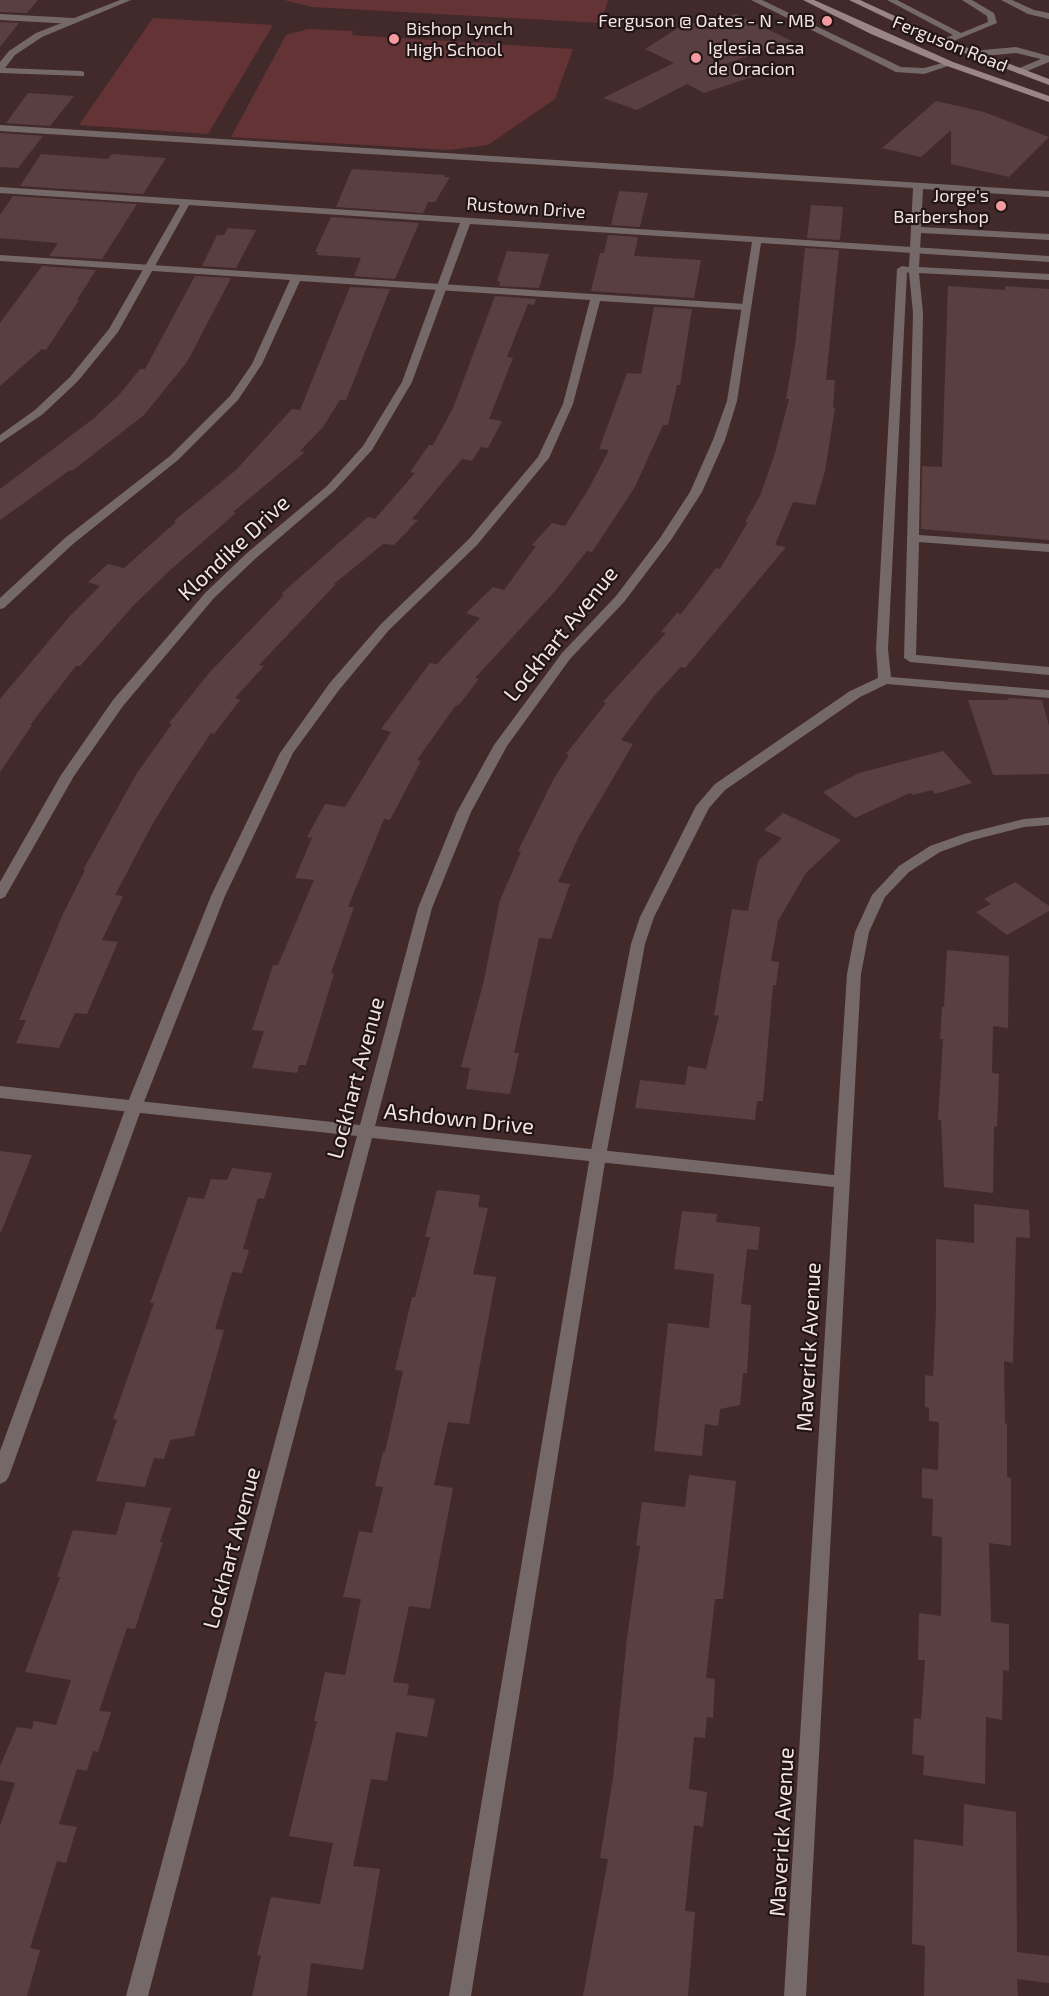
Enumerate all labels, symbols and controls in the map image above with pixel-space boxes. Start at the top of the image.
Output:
place label: Ferguson @ Oates - N - MB [598,10,815,32]
street label: Ferguson Road [889,11,1011,77]
marker: Ferguson @ Oates - N - MB [820,14,834,28]
place label: Bishop Lynch High School [406,18,513,60]
marker: Bishop Lynch High School [387,32,401,46]
place label: Iglesia Casa de Oracion [708,37,804,80]
marker: Iglesia Casa de Oracion [689,51,703,65]
place label: Jorge's Barbershop [893,185,989,228]
street label: Rustown Drive [466,193,586,223]
marker: Jorge's Barbershop [994,199,1008,213]
street label: Klondike Drive [173,490,295,606]
street label: Lockhart Avenue [498,561,624,707]
street label: Lockhart Avenue [322,994,390,1162]
street label: Ashdown Drive [383,1098,535,1140]
street label: Maverick Avenue [791,1262,827,1432]
street label: Lockhart Avenue [198,1464,266,1632]
street label: Maverick Avenue [764,1747,800,1917]

